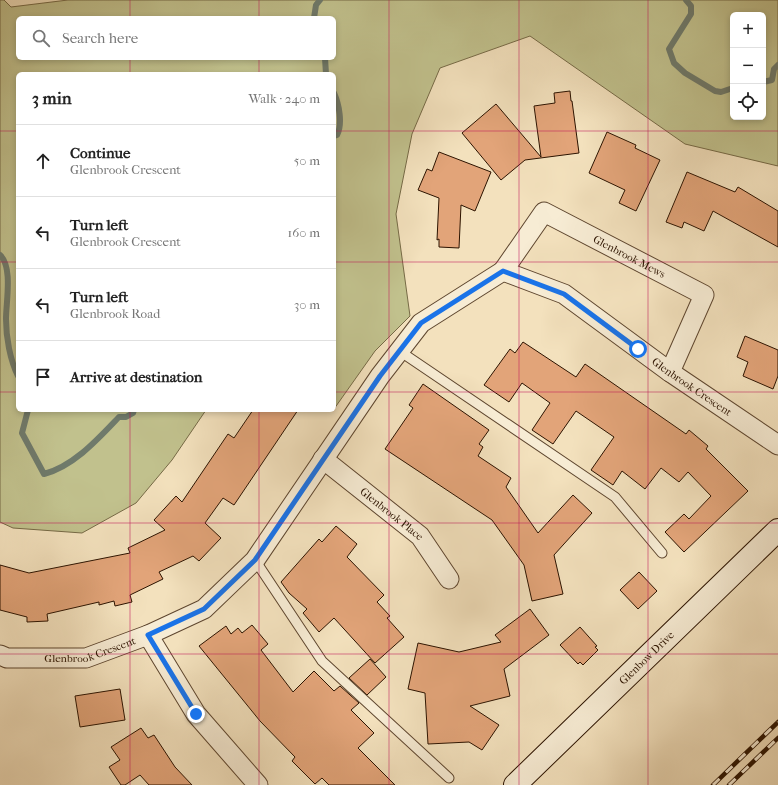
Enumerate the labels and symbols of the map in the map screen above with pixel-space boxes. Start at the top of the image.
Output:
street label: Glenbrook Mews [591,232,668,280]
route start [629,340,647,358]
street label: Glenbrook Crescent [650,355,735,419]
street label: Glenbrook Place [358,485,427,543]
street label: Glenbow Drive [616,628,677,687]
street label: Glenbrook Crescent [44,634,137,665]
route end [187,705,205,723]

